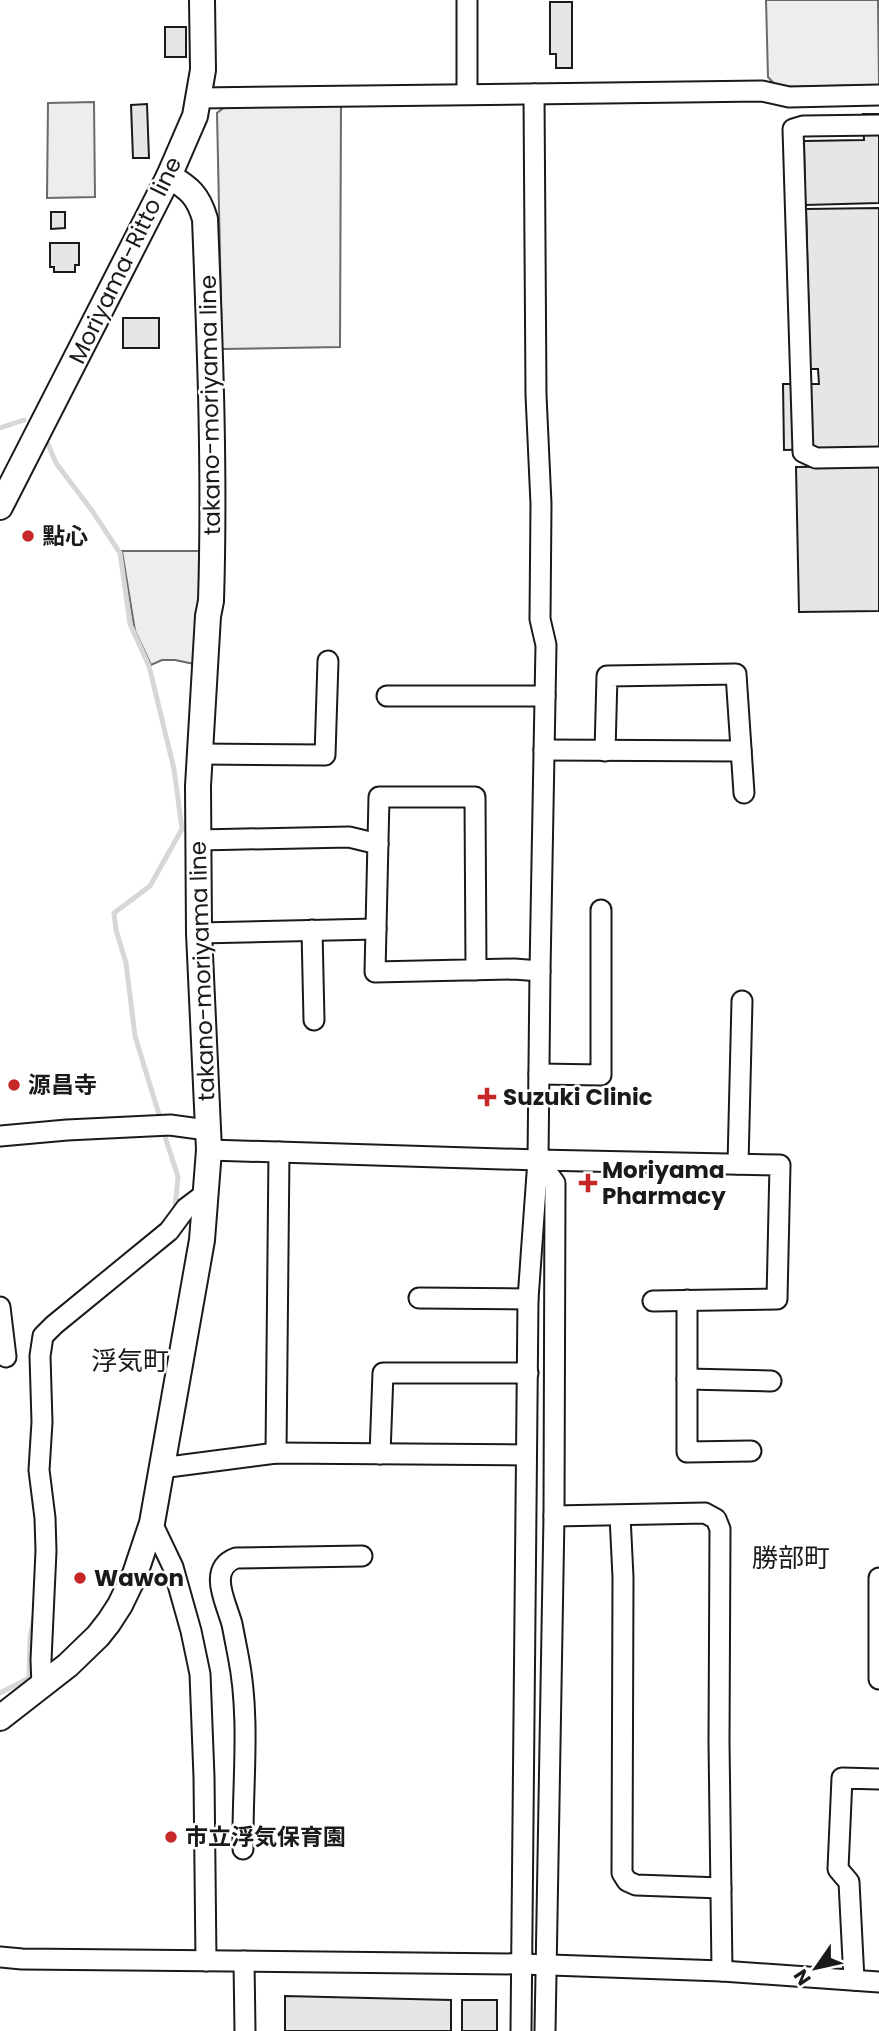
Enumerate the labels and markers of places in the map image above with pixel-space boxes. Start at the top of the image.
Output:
place label: 點心 [42,520,88,552]
marker: 點心 [20,528,36,544]
place label: 源昌寺 [28,1069,97,1101]
marker: 源昌寺 [6,1077,22,1093]
place label: Suzuki Clinic [503,1081,653,1113]
marker: Suzuki Clinic [477,1087,497,1107]
place label: Moriyama Pharmacy [602,1154,726,1212]
marker: Moriyama Pharmacy [580,1175,596,1191]
place label: Wawon [94,1562,184,1594]
marker: Wawon [72,1570,88,1586]
place label: 市立浮気保育園 [185,1821,346,1853]
marker: 市立浮気保育園 [163,1829,179,1845]

